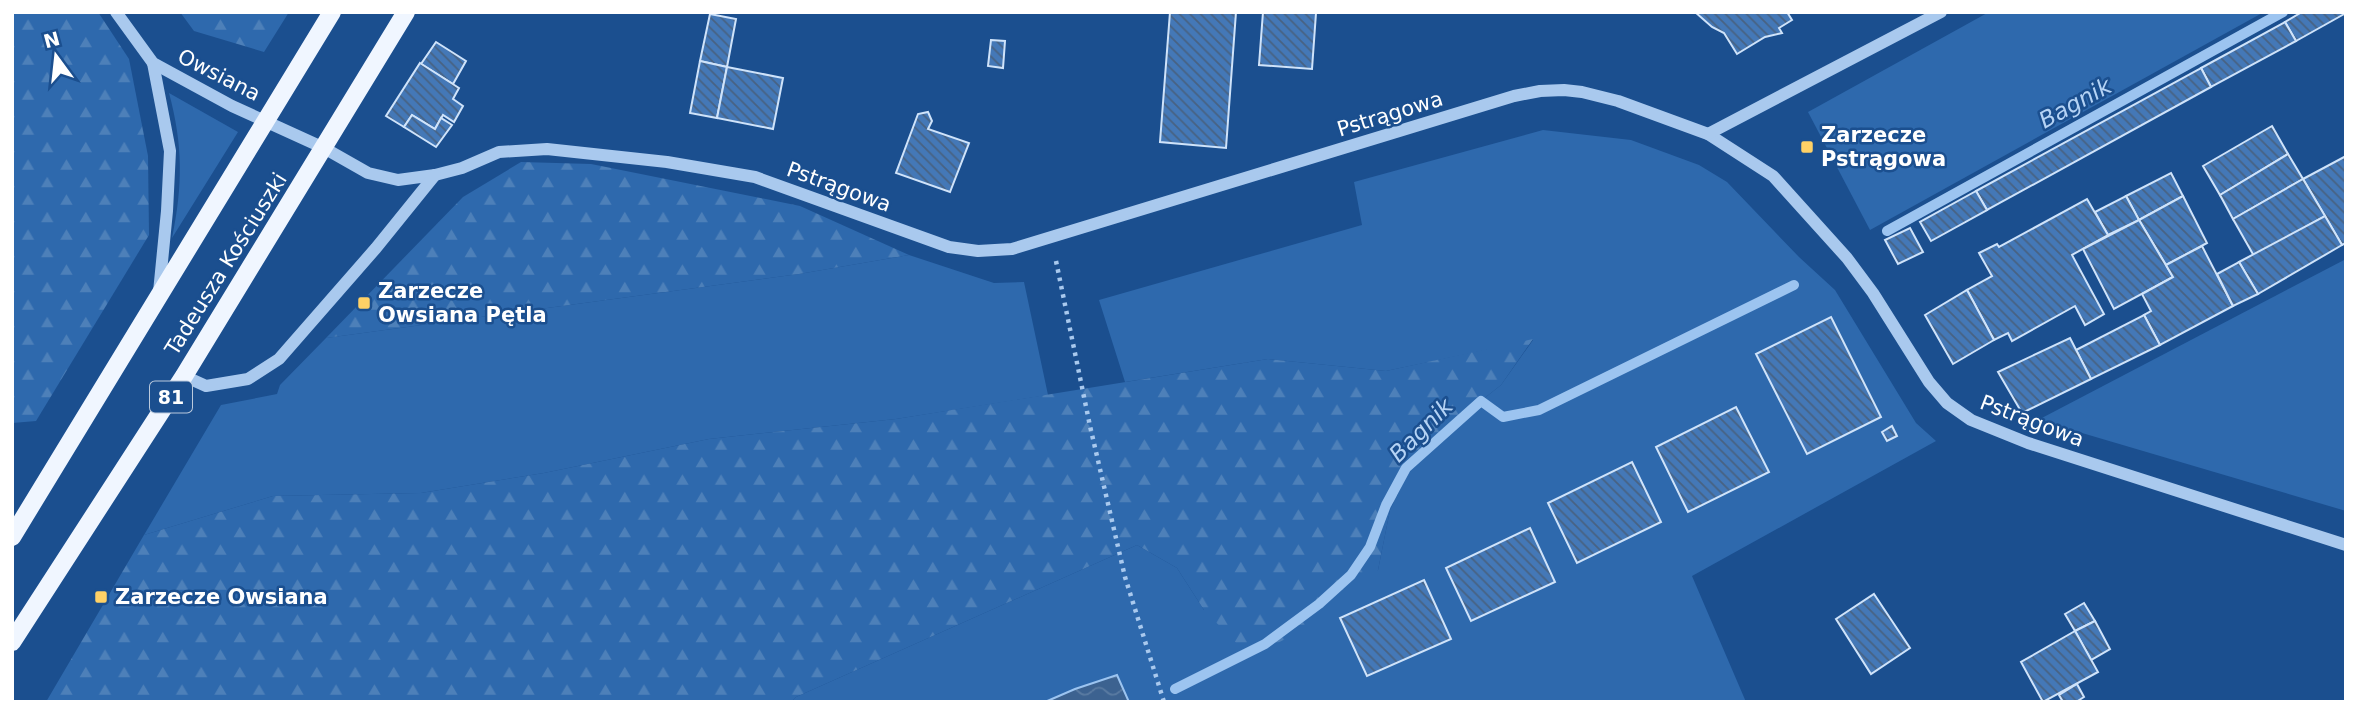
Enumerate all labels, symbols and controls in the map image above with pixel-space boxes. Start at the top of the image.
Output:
north arrow [21,21,91,91]
text: N [41,27,62,52]
street label: Owsiana [174,44,264,106]
water label: Bagnik [2034,72,2117,133]
street label: Pstrągowa [1334,87,1446,141]
place label: Zarzecze Pstrągowa [1821,123,1946,171]
marker: Zarzecze Pstrągowa [1799,139,1815,155]
street label: Pstrągowa [784,157,894,217]
street label: Tadeusza Kościuszki [160,168,292,360]
place label: Zarzecze Owsiana Pętla [378,279,547,327]
marker: Zarzecze Owsiana Pętla [356,295,372,311]
road number: 81 [150,382,192,412]
street label: Pstrągowa [1977,390,2087,452]
water label: Bagnik [1384,392,1459,467]
place label: Zarzecze Owsiana [115,585,328,609]
marker: Zarzecze Owsiana [93,589,109,605]

